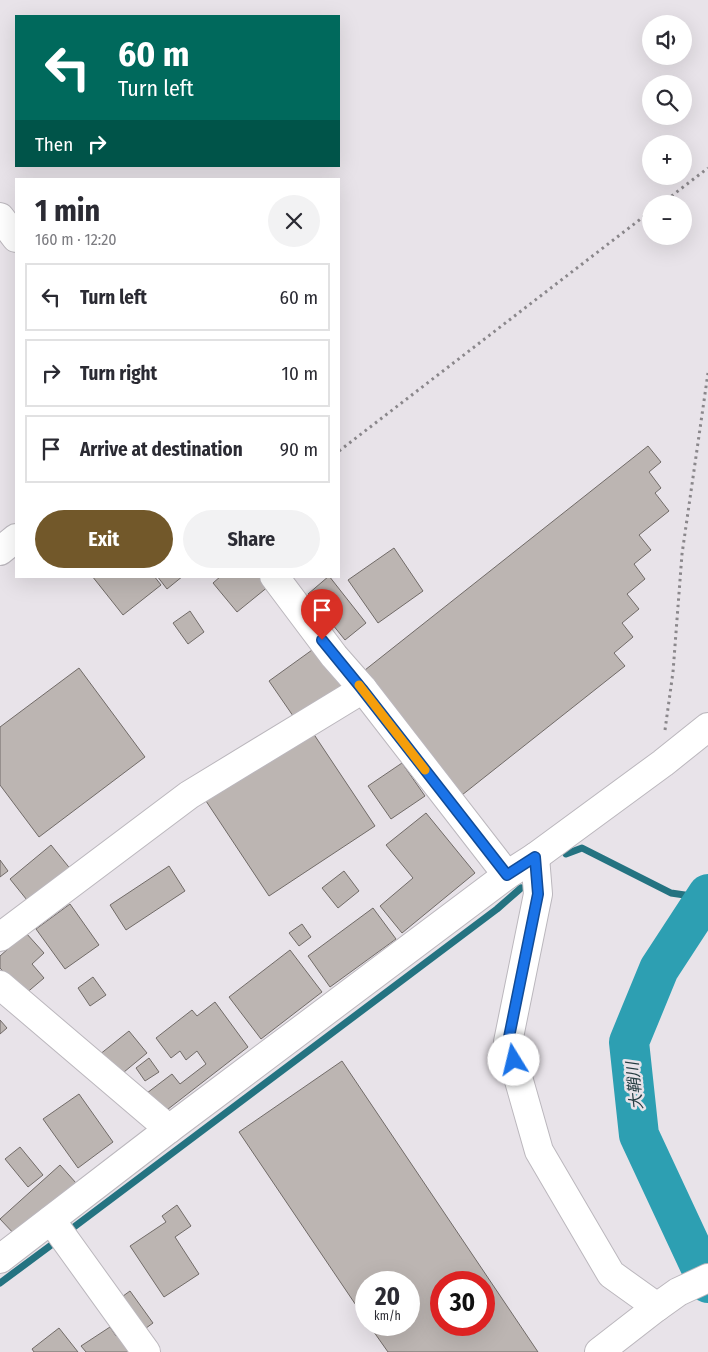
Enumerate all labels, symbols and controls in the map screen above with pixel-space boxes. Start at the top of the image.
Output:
map controls [642,15,692,245]
button: sound [642,15,692,65]
text: 60 m [118,33,189,75]
icon: left [35,35,100,100]
text: Turn left [118,75,194,102]
button: search [642,75,692,125]
icon: right [83,130,111,158]
text: Then [35,133,73,156]
button: + [642,135,692,185]
text: 1 min [35,193,100,229]
button: close [268,195,320,247]
button: − [642,195,692,245]
text: 160 m · 12:20 [35,230,117,249]
icon: left [37,283,65,311]
text: Turn left [80,286,147,309]
text: 60 m [280,286,318,309]
icon: right [37,359,65,387]
text: Turn right [80,362,157,385]
text: 10 m [282,362,318,385]
icon: arrive [37,435,65,463]
text: Arrive at destination [80,438,243,461]
text: 90 m [280,438,318,461]
button: Exit [35,510,173,568]
button: Share [183,510,320,568]
pin [301,589,343,640]
icon: arrive [308,596,336,624]
position arrow [487,1033,539,1085]
water label: 大鞘川 [622,1059,646,1111]
speed limit sign: 30 [430,1271,495,1336]
text: 20 [375,1282,400,1312]
text: km/h [374,1309,401,1323]

